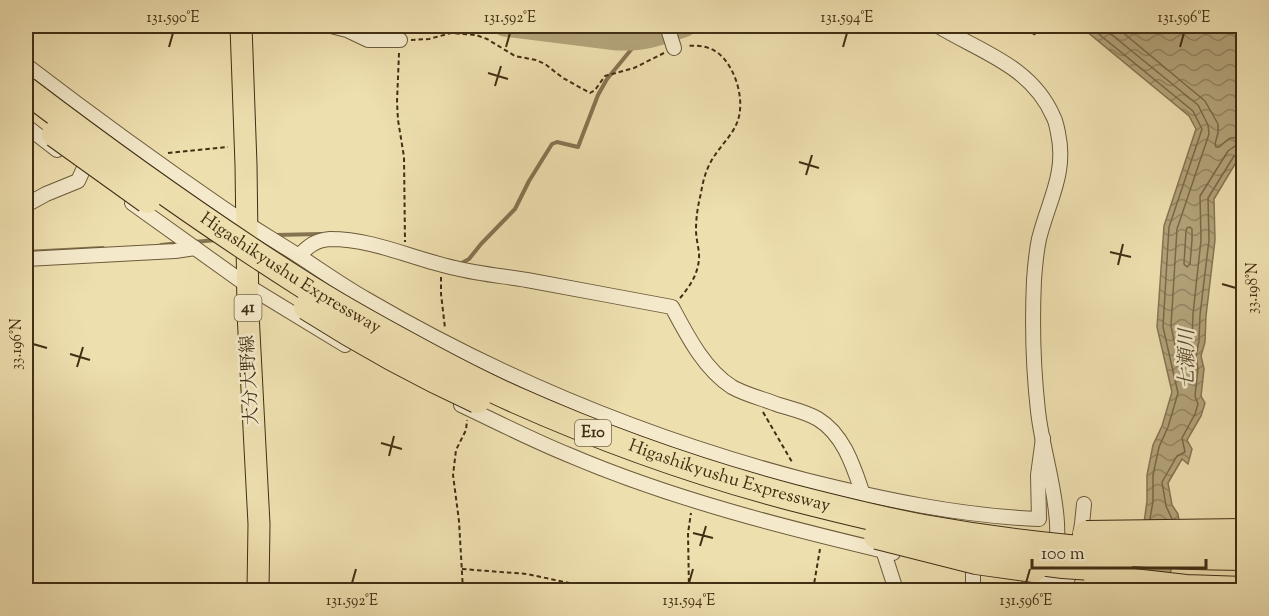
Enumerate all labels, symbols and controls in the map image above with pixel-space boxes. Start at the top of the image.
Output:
text: 131.590°E [146,8,200,29]
text: 131.592°E [484,8,536,29]
text: 131.594°E [821,8,873,29]
text: 131.596°E [1158,8,1210,29]
street label: Higashikyushu Expressway [194,207,386,341]
text: 33.198°N [1243,262,1264,314]
road number: 41 [234,295,262,321]
text: 33.196°N [7,318,28,370]
water label: 七瀬川 [1174,327,1203,389]
street label: 大分大野線 [236,334,266,426]
road number: E10 [575,420,611,446]
street label: Higashikyushu Expressway [625,434,833,520]
scale bar [1032,532,1206,570]
text: 100 m [1041,542,1085,568]
text: 131.592°E [326,591,378,612]
text: 131.594°E [663,591,715,612]
text: 131.596°E [1000,591,1052,612]

